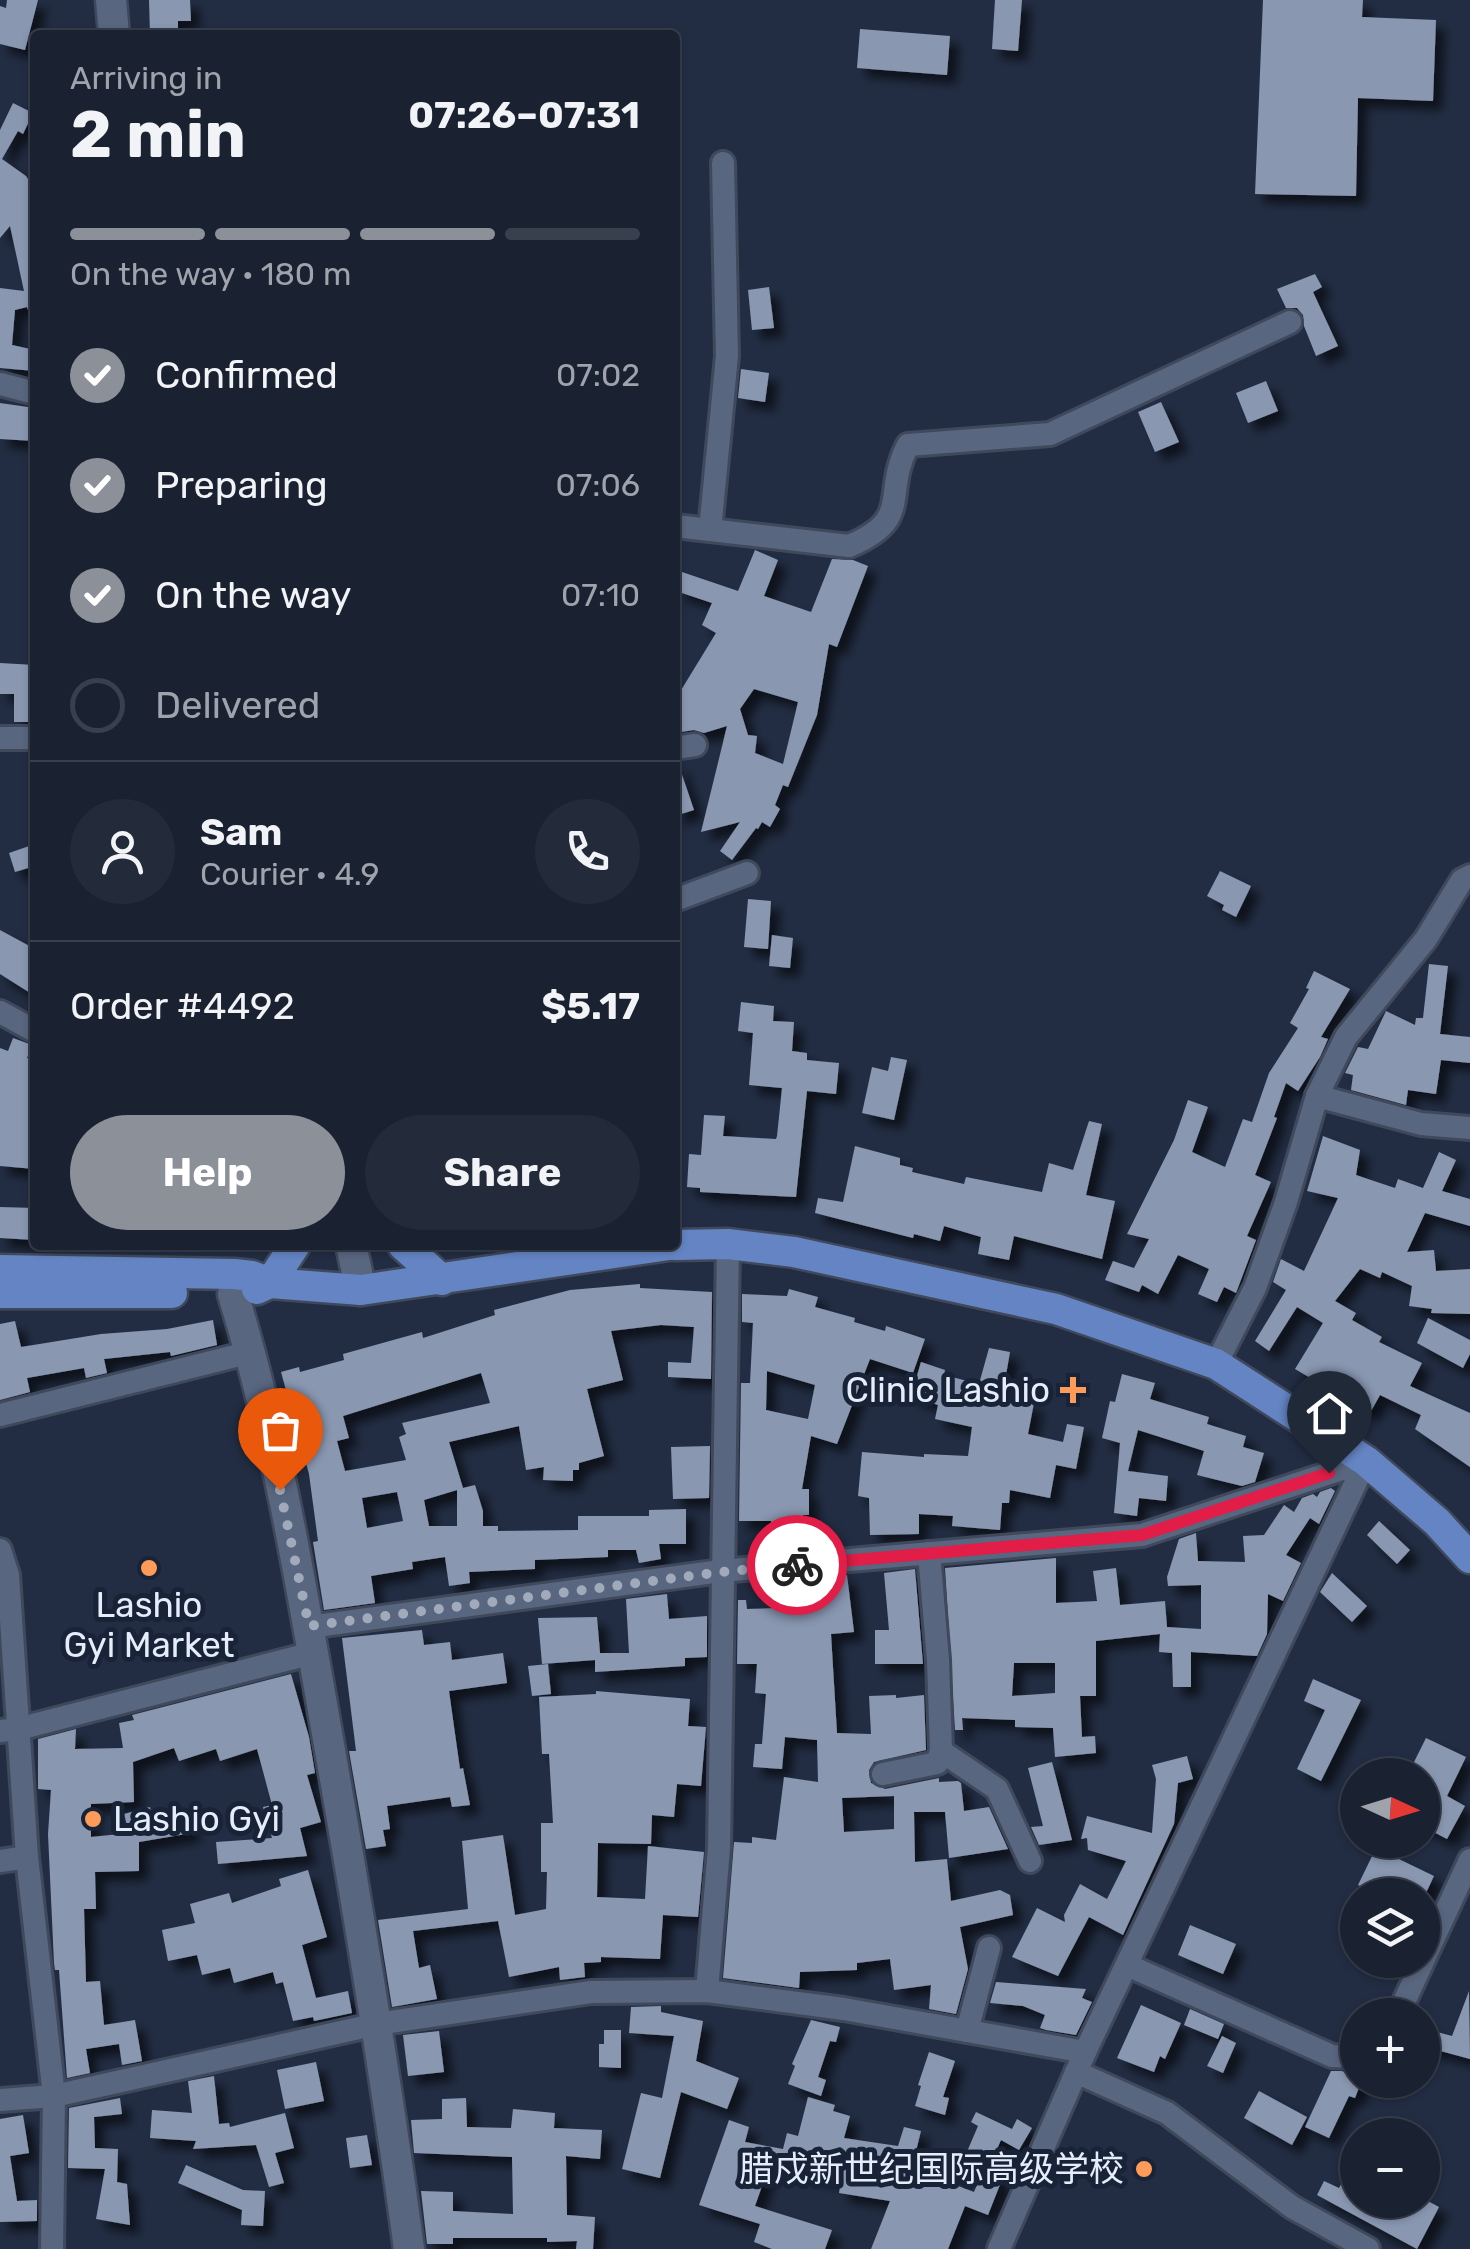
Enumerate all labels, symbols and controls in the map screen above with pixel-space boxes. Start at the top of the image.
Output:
text: Arriving in [70,59,222,97]
text: 07:26–07:31 [408,92,640,138]
text: 2 min [70,96,246,173]
text: On the way · 180 m [70,255,351,293]
icon: check [70,348,125,403]
text: Confirmed [155,352,338,398]
text: 07:02 [556,356,640,394]
icon: check [70,458,125,513]
text: Preparing [155,462,328,508]
text: 07:06 [555,466,640,504]
icon: check [70,568,125,623]
text: On the way [155,572,351,618]
text: 07:10 [561,576,640,614]
text: Delivered [155,682,320,728]
button: person [70,799,175,904]
button: phone [535,799,640,904]
text: Sam [200,809,282,855]
text: Courier · 4.9 [200,855,379,893]
text: Order #4492 [70,983,295,1029]
text: $5.17 [541,983,640,1029]
button: Help [70,1115,345,1230]
button: Share [365,1115,640,1230]
place label: Clinic Lashio [845,1369,1050,1411]
pin [1287,1371,1372,1474]
marker: Clinic Lashio [1060,1377,1086,1403]
icon: home [1302,1386,1357,1441]
pin [238,1388,323,1491]
icon: bag [253,1403,308,1458]
courier [747,1515,847,1615]
icon: bike [770,1538,825,1593]
marker: Lashio Gyi Market [138,1557,160,1579]
place label: Lashio Gyi Market [64,1584,235,1666]
north arrow [1340,1758,1440,1858]
map controls [1340,1758,1440,2218]
place label: Lashio Gyi [113,1798,280,1840]
marker: Lashio Gyi [82,1808,104,1830]
button: layers [1340,1878,1440,1978]
button: + [1340,1998,1440,2098]
button: − [1340,2118,1440,2218]
place label: 腊戍新世纪国际高级学校 [739,2148,1124,2190]
marker: 腊戍新世纪国际高级学校 [1133,2158,1155,2180]

